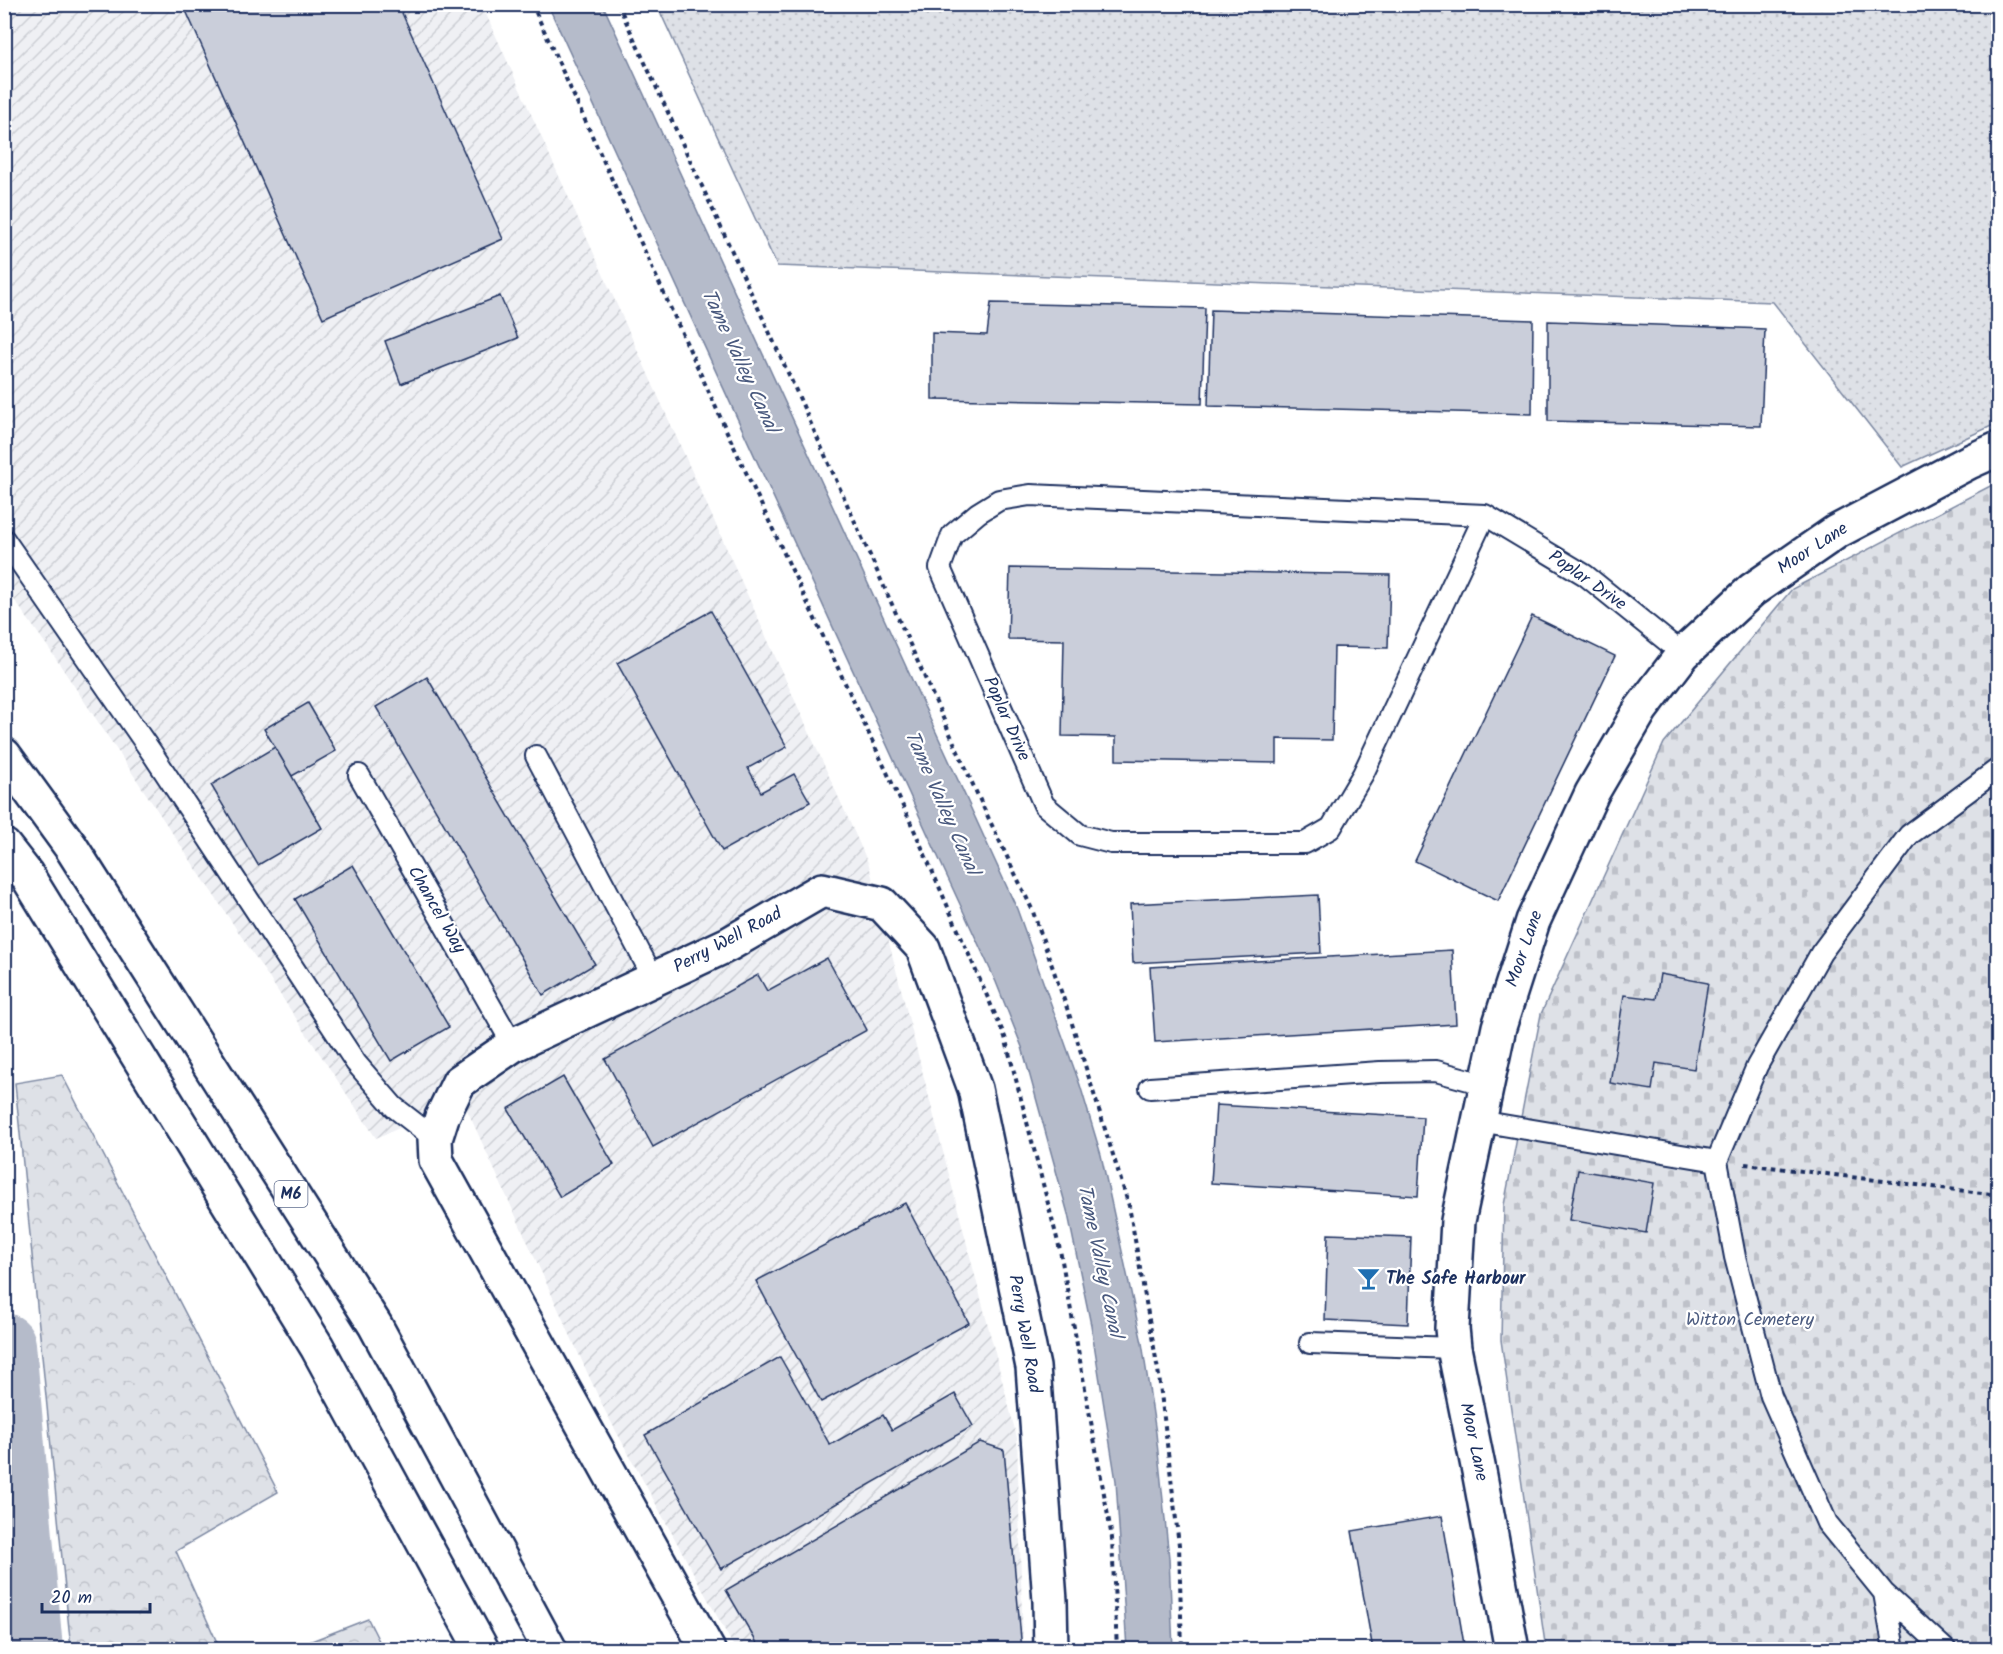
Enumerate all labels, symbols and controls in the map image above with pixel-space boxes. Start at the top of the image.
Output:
water label: Tame Valley Canal [692,284,788,442]
street label: Moor Lane [1772,515,1854,583]
street label: Poplar Drive [1542,543,1632,619]
street label: Poplar Drive [974,672,1038,766]
water label: Tame Valley Canal [895,725,989,884]
street label: Chancel Way [399,861,473,960]
street label: Perry Well Road [668,900,789,982]
street label: Moor Lane [1498,907,1552,991]
road number: M6 [274,1181,308,1207]
water label: Tame Valley Canal [1067,1182,1132,1344]
place label: The Safe Harbour [1386,1265,1527,1294]
bar icon: The Safe Harbour [1355,1266,1381,1292]
street label: Perry Well Road [999,1273,1049,1396]
park label: Witton Cemetery [1686,1306,1815,1335]
street label: Moor Lane [1451,1400,1495,1484]
scale bar [42,1576,150,1614]
text: 20 m [51,1584,92,1613]

